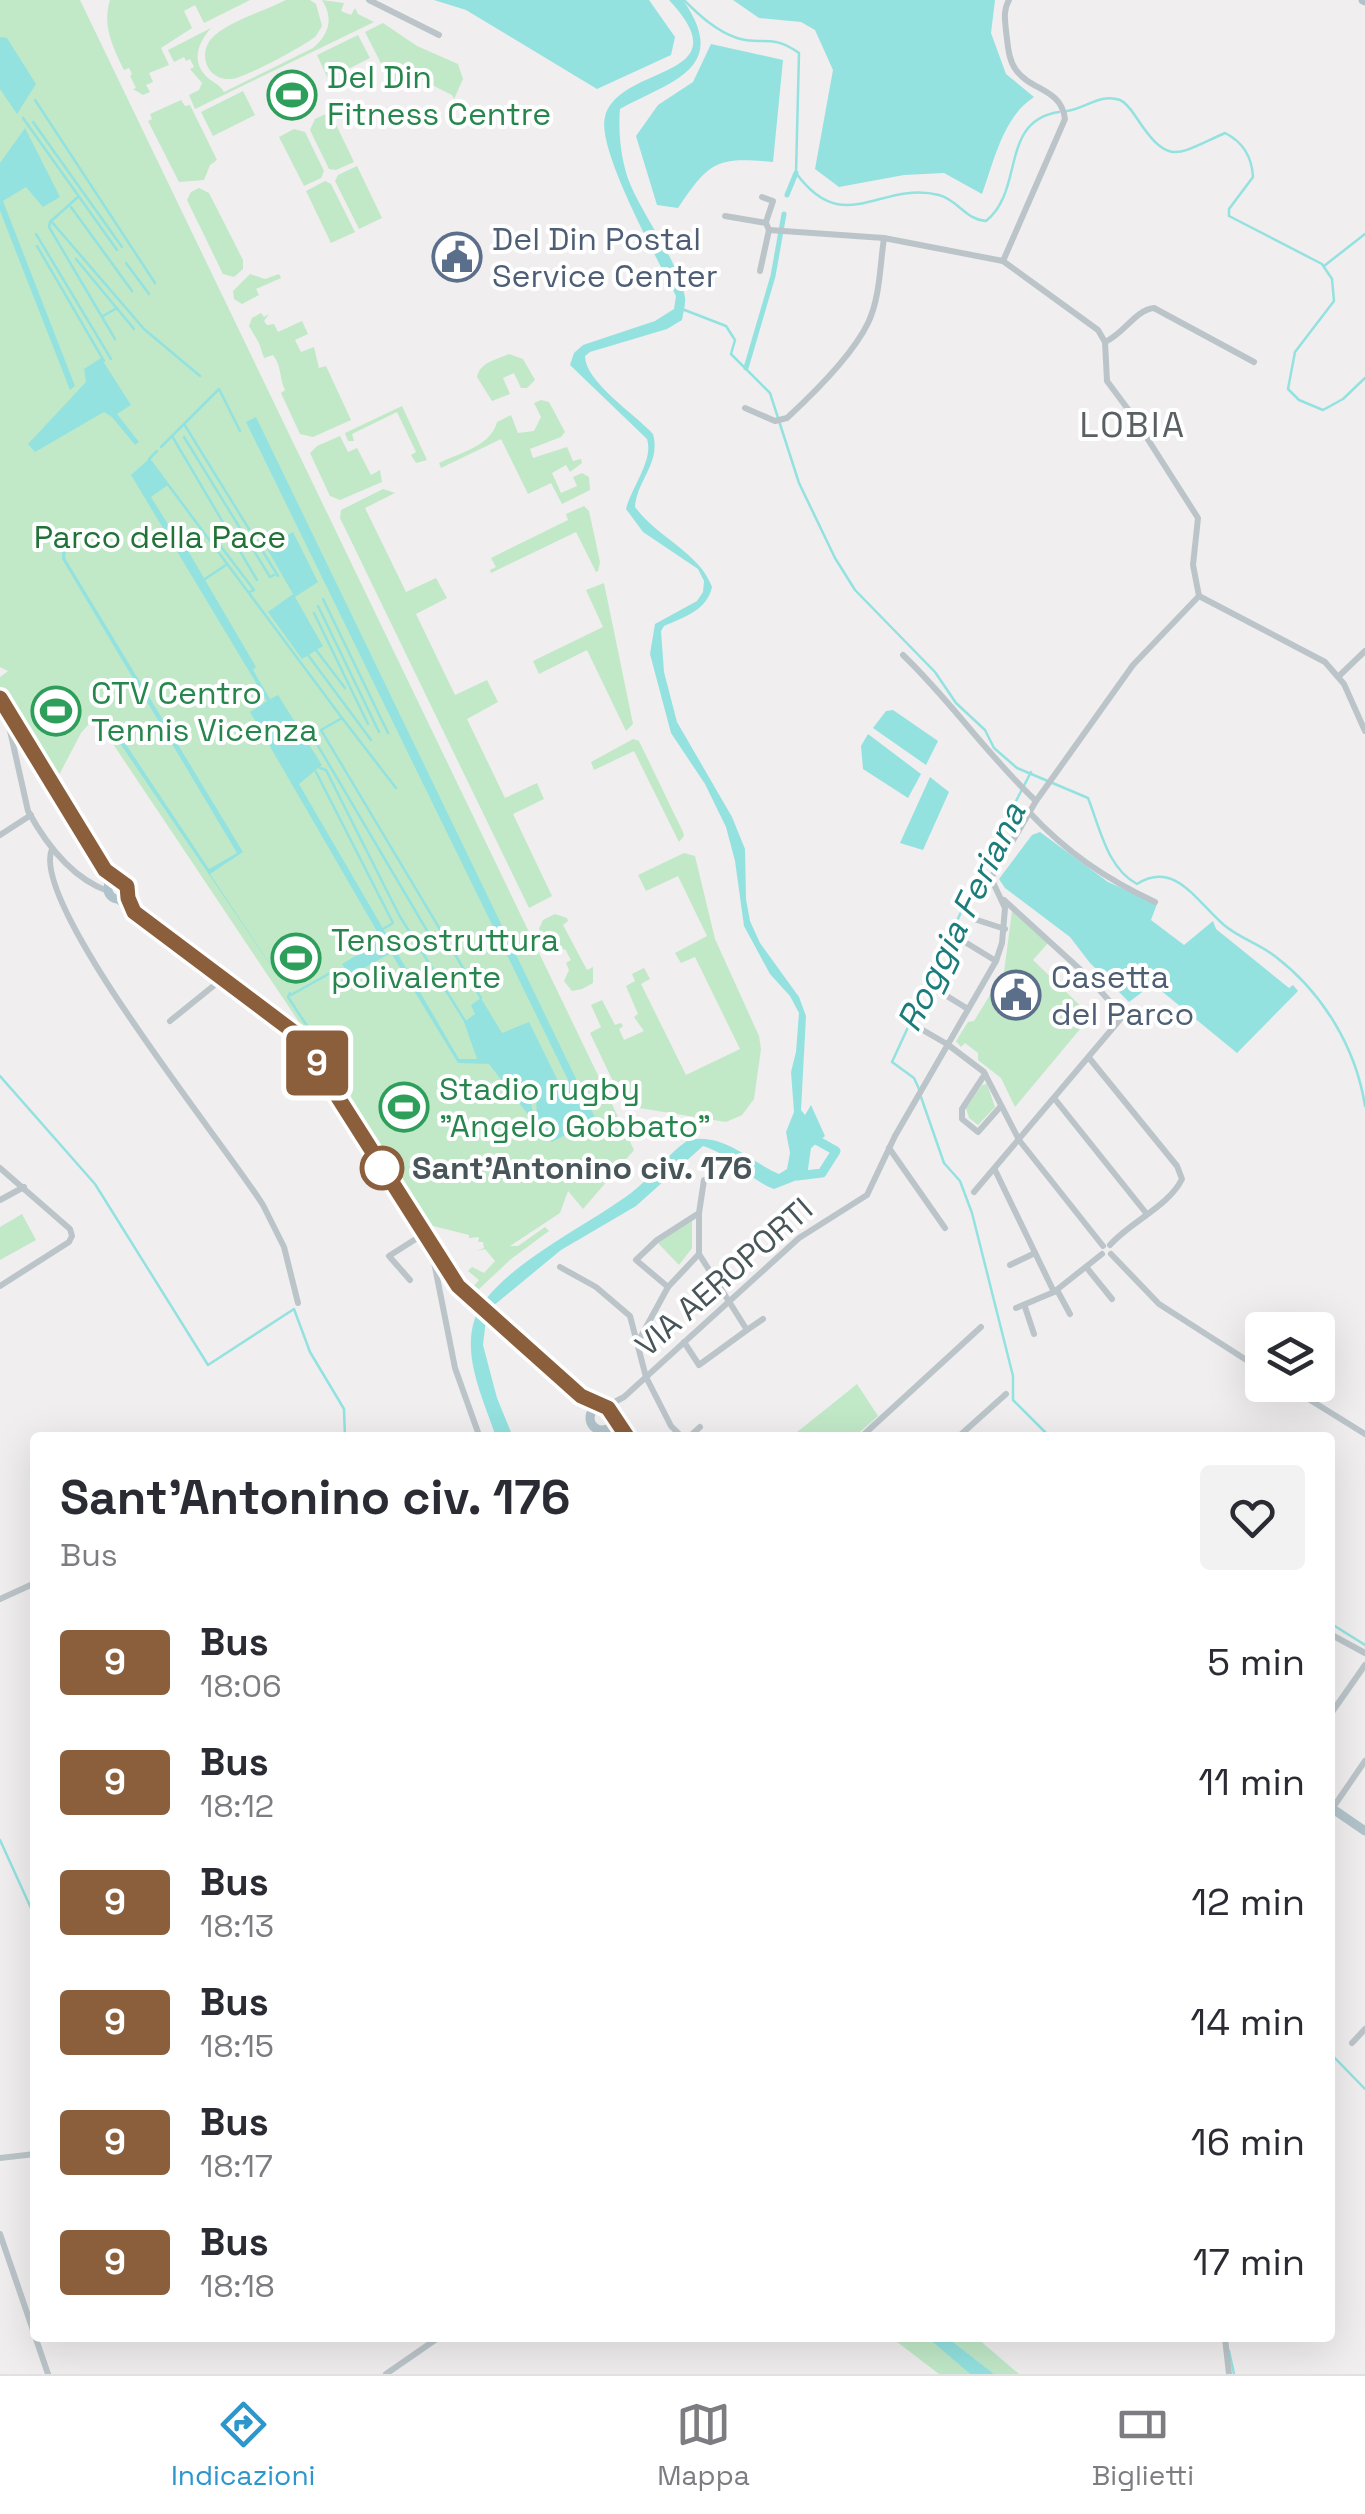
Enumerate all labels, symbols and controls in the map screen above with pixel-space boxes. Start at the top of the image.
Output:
place label: Del Din Fitness Centre [327,57,551,134]
sports icon: Del Din Fitness Centre [266,69,318,121]
place label: Del Din Postal Service Center [492,219,718,296]
public building icon: Del Din Postal Service Center [431,231,483,283]
district label: LOBIA [1079,403,1187,447]
park label: Parco della Pace [34,517,286,557]
place label: CTV Centro Tennis Vicenza [91,673,318,750]
sports icon: CTV Centro Tennis Vicenza [30,685,82,737]
water label: Roggia Feriana [887,795,1036,1039]
place label: Tensostruttura polivalente [331,920,559,997]
sports icon: Tensostruttura polivalente [270,932,322,984]
place label: Casetta del Parco [1051,957,1194,1034]
public building icon: Casetta del Parco [990,969,1042,1021]
line badge: 9 [284,1030,350,1096]
text: 9 [306,1041,328,1085]
place label: Stadio rugby "Angelo Gobbato" [439,1069,711,1146]
sports icon: Stadio rugby "Angelo Gobbato" [378,1081,430,1133]
marker: Sant'Antonino civ. 176 [361,1147,403,1189]
place label: Sant'Antonino civ. 176 [412,1148,752,1188]
street label: VIA AEROPORTI [627,1189,821,1365]
map controls [1245,1312,1335,1402]
button: layers [1245,1312,1335,1402]
button: heart [1200,1465,1305,1570]
text: Sant'Antonino civ. 176 [60,1467,570,1528]
text: Bus [60,1535,118,1575]
text: Bus [200,1618,269,1666]
text: 5 min [1207,1638,1305,1686]
text: 9 [104,1640,126,1684]
text: 18:06 [200,1666,282,1706]
text: Bus [200,1738,269,1786]
text: 11 min [1198,1758,1305,1806]
text: 9 [104,1760,126,1804]
text: 18:12 [200,1786,274,1826]
text: Bus [200,1858,269,1906]
text: 12 min [1191,1878,1305,1926]
text: 9 [104,1880,126,1924]
text: 18:13 [200,1906,274,1946]
text: Bus [200,1978,269,2026]
text: 14 min [1190,1998,1305,2046]
text: 9 [104,2000,126,2044]
text: 18:15 [200,2026,274,2066]
text: Bus [200,2098,269,2146]
text: 16 min [1191,2118,1305,2166]
text: 9 [104,2120,126,2164]
text: 18:17 [200,2146,273,2186]
text: Bus [200,2218,269,2266]
text: 17 min [1193,2238,1305,2286]
text: 9 [104,2240,126,2284]
text: 18:18 [200,2266,275,2306]
tab: Indicazioni [171,2397,315,2493]
tab: Mappa [657,2397,750,2493]
tab: Biglietti [1092,2397,1194,2493]

